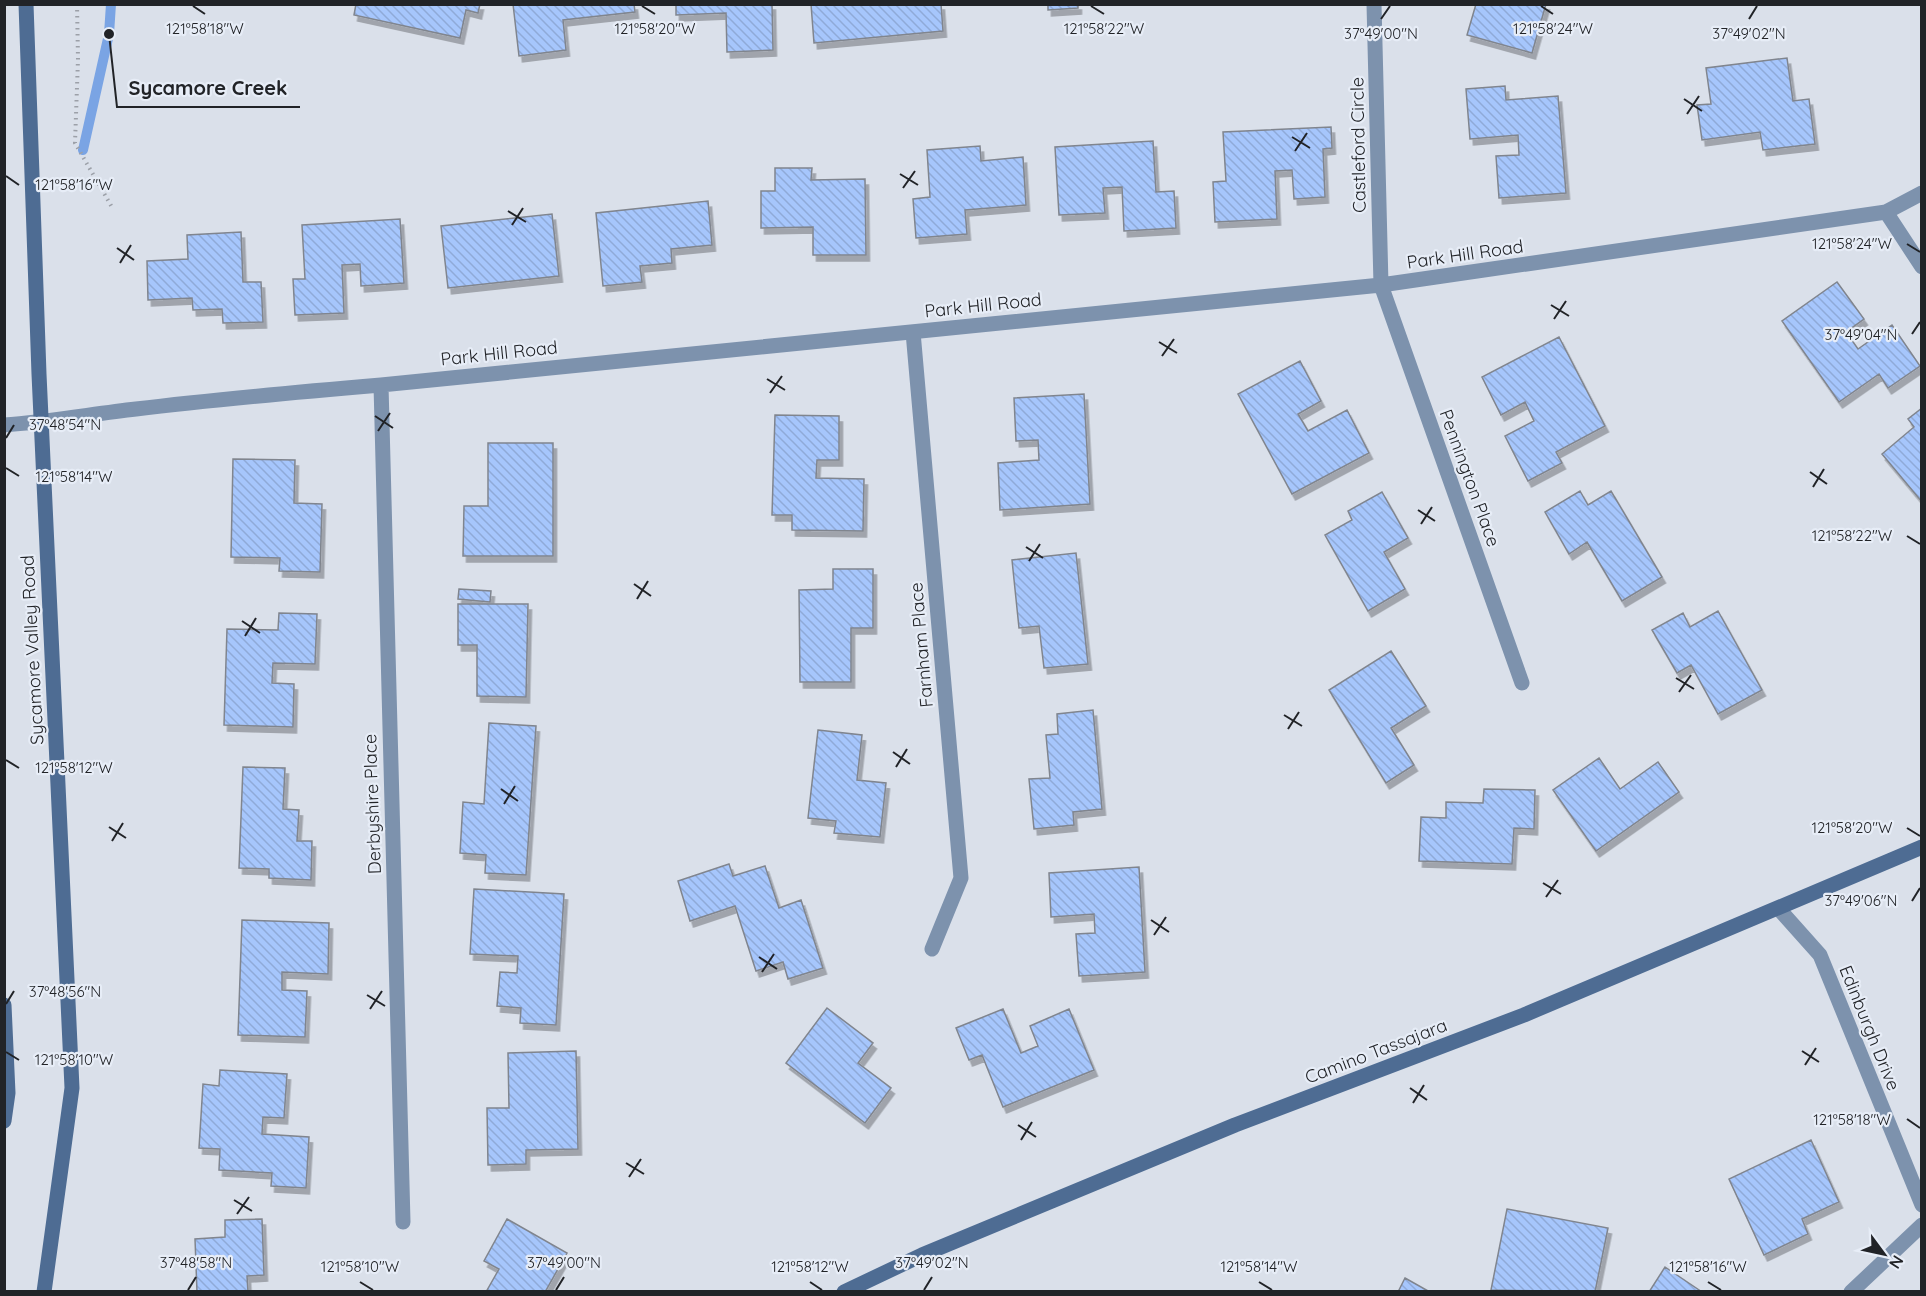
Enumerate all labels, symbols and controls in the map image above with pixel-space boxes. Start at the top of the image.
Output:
text: 121°58'18"W [166,19,244,38]
text: 121°58'20"W [614,19,696,38]
text: 121°58'22"W [1064,19,1145,38]
text: 121°58'24"W [1513,19,1593,38]
text: 37°49'00"N [1344,24,1418,43]
text: 37°49'02"N [1712,24,1786,43]
callout: Sycamore Creek [117,69,300,107]
text: Sycamore Creek [129,75,287,100]
street label: Castleford Circle [1345,77,1371,213]
text: 121°58'16"W [35,175,113,194]
street label: Park Hill Road [1405,234,1525,274]
text: 121°58'24"W [1812,234,1892,253]
street label: Park Hill Road [923,287,1043,323]
text: 37°49'04"N [1825,325,1897,344]
street label: Park Hill Road [439,335,559,371]
street label: Pennington Place [1434,406,1506,550]
text: 37°48'54"N [29,415,101,434]
text: 121°58'14"W [35,467,113,486]
text: 121°58'22"W [1812,526,1893,545]
street label: Sycamore Valley Road [16,555,48,745]
street label: Farnham Place [904,581,938,709]
street label: Derbyshire Place [358,733,386,875]
text: 121°58'12"W [35,758,113,777]
text: 121°58'20"W [1811,818,1893,837]
text: 37°49'06"N [1824,891,1898,910]
street label: Edinburgh Drive [1834,962,1906,1094]
text: 37°48'56"N [29,982,101,1001]
street label: Camino Tassajara [1302,1013,1450,1089]
text: 121°58'10"W [35,1050,114,1069]
text: 121°58'18"W [1813,1110,1891,1129]
north arrow [1854,1224,1914,1284]
text: N [1885,1252,1908,1273]
text: 37°48'58"N [160,1253,232,1272]
text: 37°49'00"N [527,1253,601,1272]
text: 37°49'02"N [895,1253,969,1272]
text: 121°58'10"W [321,1257,400,1276]
text: 121°58'12"W [771,1257,849,1276]
text: 121°58'14"W [1220,1257,1298,1276]
text: 121°58'16"W [1669,1257,1747,1276]

